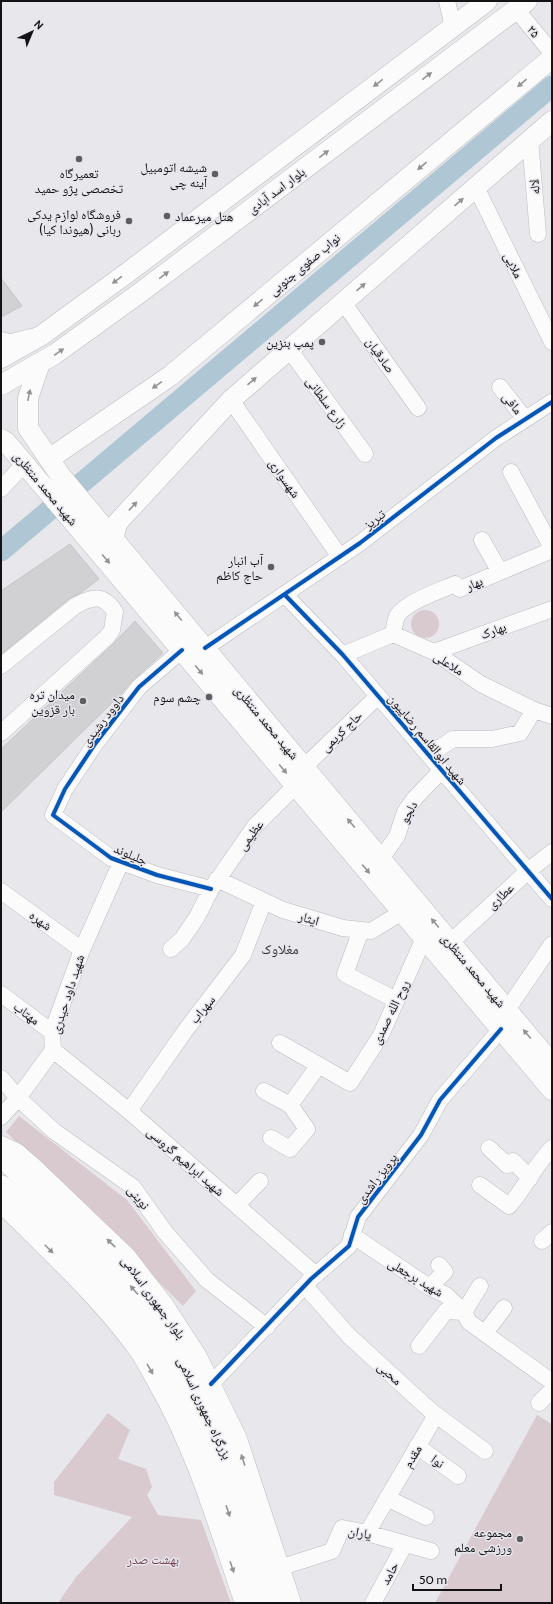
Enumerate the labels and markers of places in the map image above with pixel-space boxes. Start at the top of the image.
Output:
marker: تعمیرگاه تخصصی پژو حمید [74,154,84,164]
place label: شیشه اتومبیل آینه چی [141,159,208,191]
place label: تعمیرگاه تخصصی پژو حمید [35,165,123,197]
marker: شیشه اتومبیل آینه چی [210,169,220,179]
place label: فروشگاه لوازم یدکی ربانی (هیوندا کیا) [27,206,121,238]
place label: هتل میرعماد [175,208,233,225]
marker: هتل میرعماد [162,211,172,221]
marker: فروشگاه لوازم یدکی ربانی (هیوندا کیا) [124,216,134,226]
place label: پمپ بنزین [266,334,314,351]
marker: پمپ بنزین [317,337,327,347]
place label: آب انبار حاج کاظم [216,552,264,585]
marker: آب انبار حاج کاظم [266,562,276,572]
place label: میدان تره بار قزوین [30,686,75,718]
place label: چشم سوم [153,689,201,706]
marker: چشم سوم [204,692,214,702]
marker: میدان تره بار قزوین [78,696,88,706]
place label: مجموعه ورزشی معلم [454,1524,512,1556]
marker: مجموعه ورزشی معلم [515,1534,525,1544]

